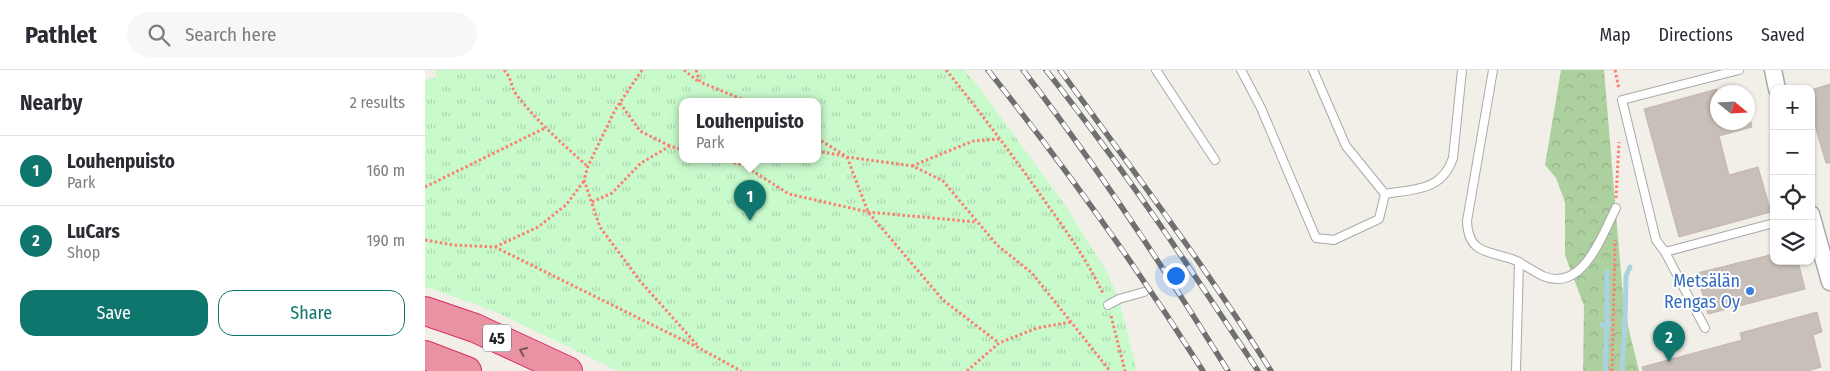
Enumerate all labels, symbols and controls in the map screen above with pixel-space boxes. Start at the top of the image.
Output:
search box [127,12,477,57]
text: Pathlet [25,21,97,49]
icon: search [145,21,173,49]
text: Search here [185,23,276,46]
text: Map [1599,24,1631,46]
text: Directions [1659,24,1733,46]
text: Saved [1761,24,1805,46]
north arrow [1710,85,1755,130]
map controls [1770,85,1815,265]
button: + [1770,85,1815,130]
text: Nearby [20,90,82,116]
text: 2 results [350,93,405,112]
popup [679,98,821,163]
text: Louhenpuisto [696,110,804,133]
button: − [1770,130,1815,175]
text: Park [696,133,724,152]
text: Louhenpuisto [67,150,175,173]
text: 1 [33,161,39,180]
text: 160 m [366,161,405,180]
text: Park [67,173,95,192]
button: locate [1770,175,1815,220]
pin: 1 [734,180,766,221]
text: LuCars [67,220,120,243]
button: layers [1770,220,1815,265]
text: 2 [32,231,40,250]
text: 190 m [367,231,405,250]
text: Shop [67,243,100,262]
your location [1163,263,1189,289]
place label: Metsälän Rengas Oy [1664,270,1740,313]
marker: Metsälän Rengas Oy [1744,285,1756,297]
button: Save [20,290,208,336]
button: Share [218,290,405,336]
pin: 2 [1653,321,1685,362]
road number: 45 [483,324,511,352]
one-way arrow [520,347,529,357]

